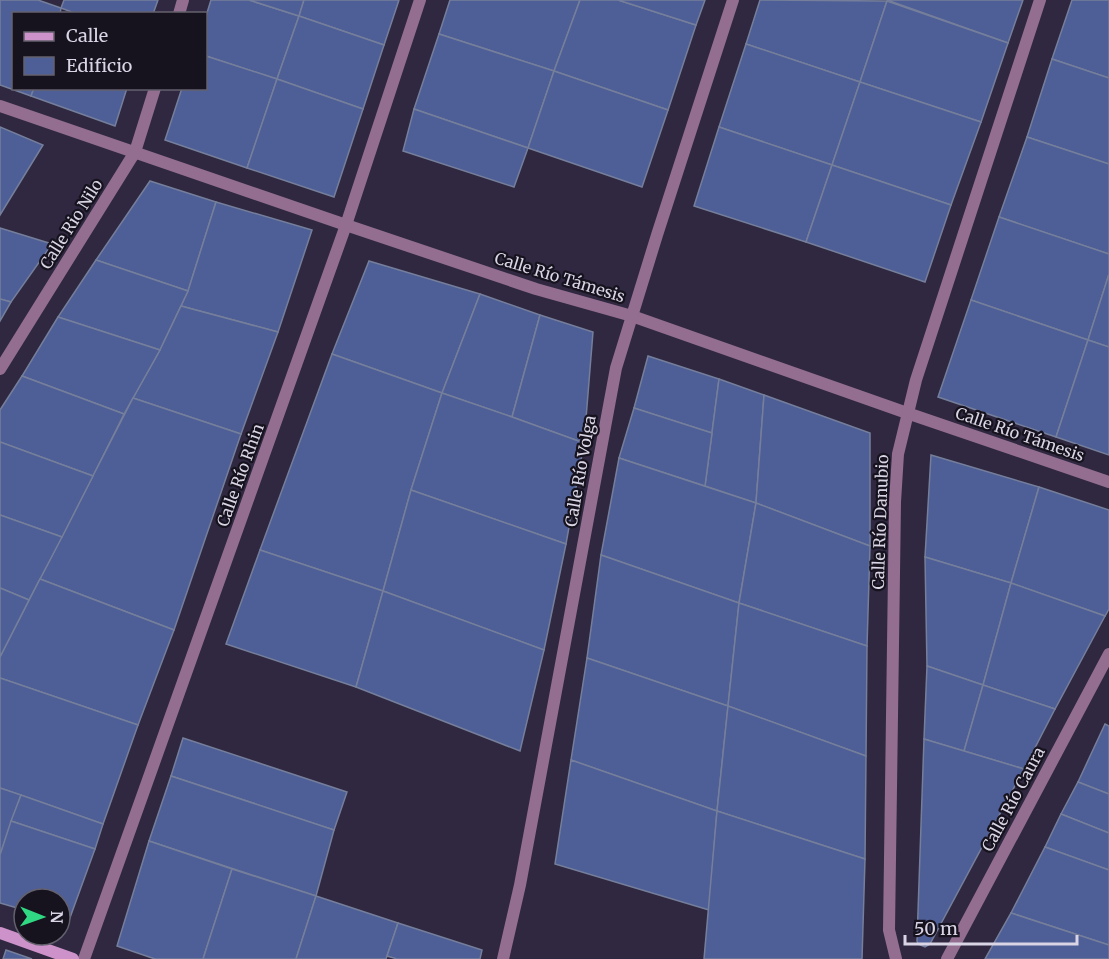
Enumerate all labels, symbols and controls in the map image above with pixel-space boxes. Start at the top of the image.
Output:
legend [12,12,207,90]
text: Calle [66,24,108,47]
text: Edificio [66,54,132,77]
street label: Calle Rio Nilo [35,175,107,273]
street label: Calle Río Támesis [492,248,628,306]
street label: Calle Río Támesis [953,403,1087,466]
street label: Calle Río Volga [560,413,600,528]
street label: Calle Río Rhin [212,420,268,529]
street label: Calle Río Danubio [868,454,892,590]
street label: Calle Río Caura [977,743,1049,855]
north arrow [12,887,72,947]
scale bar [905,908,1078,946]
text: N [47,911,67,924]
text: 50 m [914,917,958,940]

